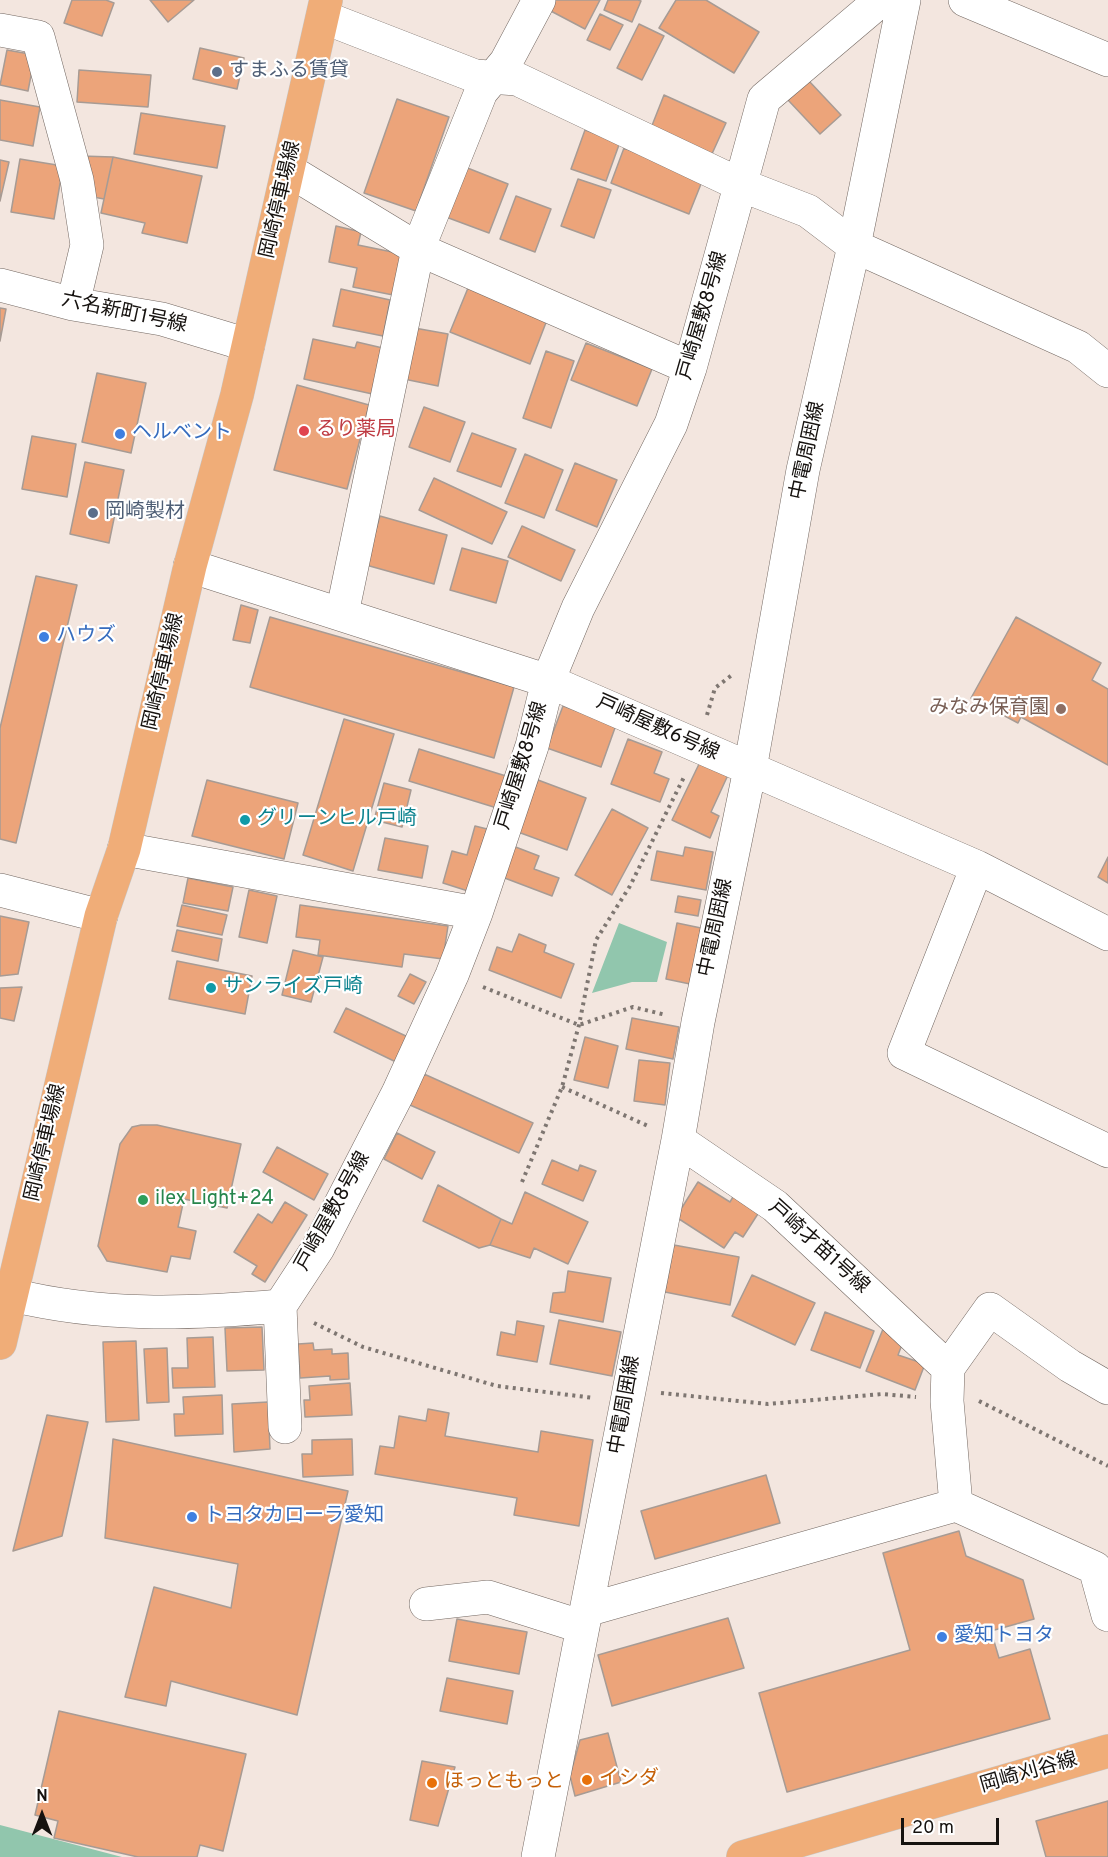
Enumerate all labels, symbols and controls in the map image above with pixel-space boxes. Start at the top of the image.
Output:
place label: すまふる賃貸 [229,60,349,84]
marker: すまふる賃貸 [210,65,224,79]
street label: 岡崎停車場線 [257,139,307,261]
street label: 戸崎屋敷8号線 [674,249,734,383]
street label: 六名新町1号線 [59,289,189,339]
street label: 中電周囲線 [787,400,831,502]
place label: るり薬局 [316,419,396,443]
place label: ヘルベント [132,422,232,446]
marker: るり薬局 [297,424,311,438]
marker: ヘルベント [113,427,127,441]
place label: 岡崎製材 [105,501,185,525]
marker: 岡崎製材 [86,506,100,520]
street label: 岡崎停車場線 [140,611,190,733]
place label: ハウズ [56,625,116,649]
marker: ハウズ [37,630,51,644]
street label: 戸崎屋敷6号線 [592,691,722,767]
place label: みなみ保育園 [929,697,1049,721]
street label: 戸崎屋敷8号線 [492,699,554,833]
marker: みなみ保育園 [1054,702,1068,716]
place label: グリーンヒル戸崎 [257,808,417,832]
marker: グリーンヒル戸崎 [238,813,252,827]
street label: 中電周囲線 [695,877,739,979]
place label: サンライズ戸崎 [223,976,363,1000]
marker: サンライズ戸崎 [204,981,218,995]
street label: 岡崎停車場線 [22,1082,72,1204]
street label: 戸崎屋敷8号線 [291,1148,377,1276]
place label: ilex Light+24 [155,1188,274,1212]
marker: ilex Light+24 [136,1193,150,1207]
street label: 戸崎才苗1号線 [763,1196,873,1300]
street label: 中電周囲線 [605,1354,647,1456]
place label: トヨタカローラ愛知 [204,1505,384,1529]
marker: トヨタカローラ愛知 [185,1510,199,1524]
place label: 愛知トヨタ [954,1625,1054,1649]
marker: 愛知トヨタ [935,1630,949,1644]
street label: 岡崎刈谷線 [978,1749,1080,1799]
place label: イシダ [599,1768,659,1792]
place label: ほっともっと [444,1771,564,1795]
marker: イシダ [580,1773,594,1787]
marker: ほっともっと [425,1776,439,1790]
north arrow [12,1785,72,1845]
text: N [36,1787,48,1807]
scale bar [904,1806,1002,1844]
text: 20 m [912,1817,954,1840]

